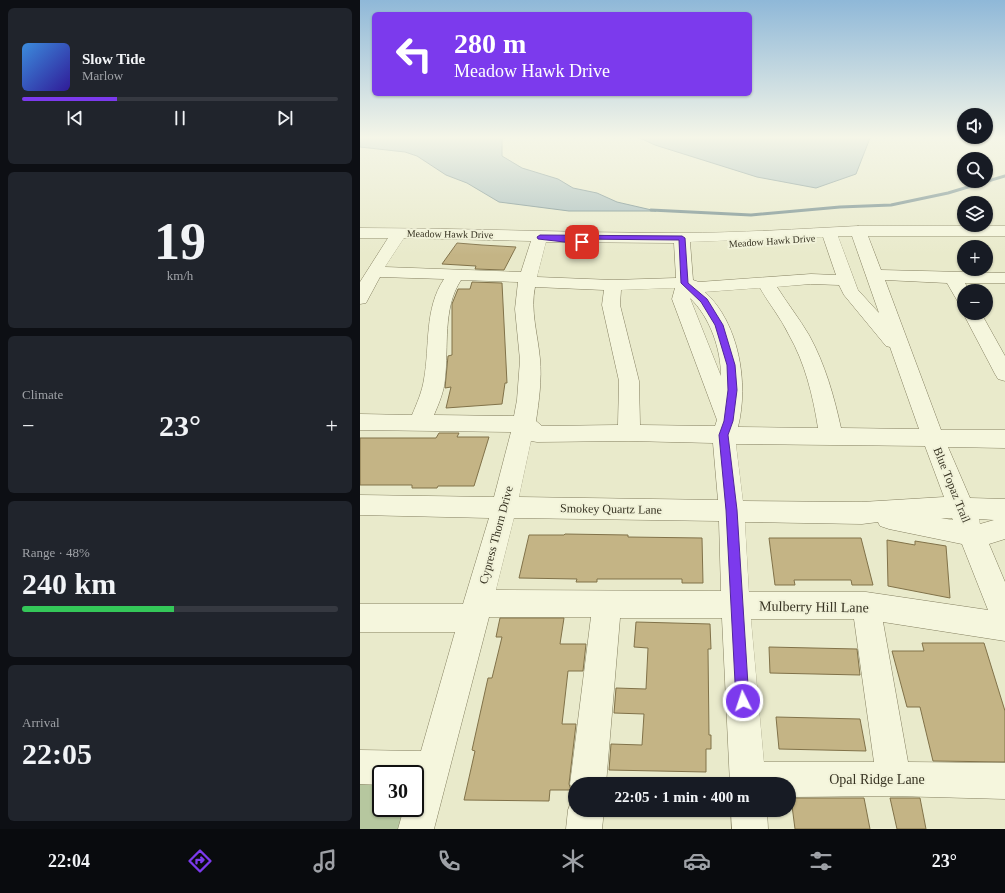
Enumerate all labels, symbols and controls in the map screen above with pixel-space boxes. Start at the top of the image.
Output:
icon: left [388,28,440,80]
text: 280 m [454,28,526,59]
text: Slow Tide [82,51,145,67]
text: Meadow Hawk Drive [454,61,610,81]
text: Marlow [82,68,123,83]
icon: previous [64,107,86,129]
icon: pause [169,107,191,129]
icon: next [274,107,296,129]
map controls [957,108,993,320]
button: sound [957,108,993,144]
button: search [957,152,993,188]
button: layers [957,196,993,232]
text: 19 [154,213,206,270]
pin [565,225,599,259]
street label: Meadow Hawk Drive [407,228,494,240]
icon: arrive [571,231,593,253]
street label: Meadow Hawk Drive [728,232,816,250]
button: + [957,240,993,276]
text: km/h [167,268,193,283]
button: − [957,284,993,320]
text: Climate [22,387,63,402]
text: 23° [159,409,201,442]
text: − [22,413,34,438]
text: + [326,413,338,438]
street label: Blue Topaz Trail [930,445,974,525]
street label: Cypress Thorn Drive [476,484,516,586]
street label: Smokey Quartz Lane [560,501,662,517]
text: Range · 48% [22,545,90,560]
text: 240 km [22,567,116,600]
street label: Mulberry Hill Lane [759,599,869,615]
position arrow [722,680,764,722]
text: Arrival [22,715,60,730]
text: 22:05 [22,737,92,770]
speed limit sign: 30 [372,765,424,817]
street label: Opal Ridge Lane [829,772,925,787]
text: 22:05 · 1 min · 400 m [615,789,750,805]
icon: directions [186,847,214,875]
icon: music [311,847,339,875]
icon: phone [435,847,463,875]
icon: climate [559,847,587,875]
icon: car [683,847,711,875]
icon: filters [807,847,835,875]
text: 22:04 [48,851,90,871]
text: 23° [932,851,957,871]

